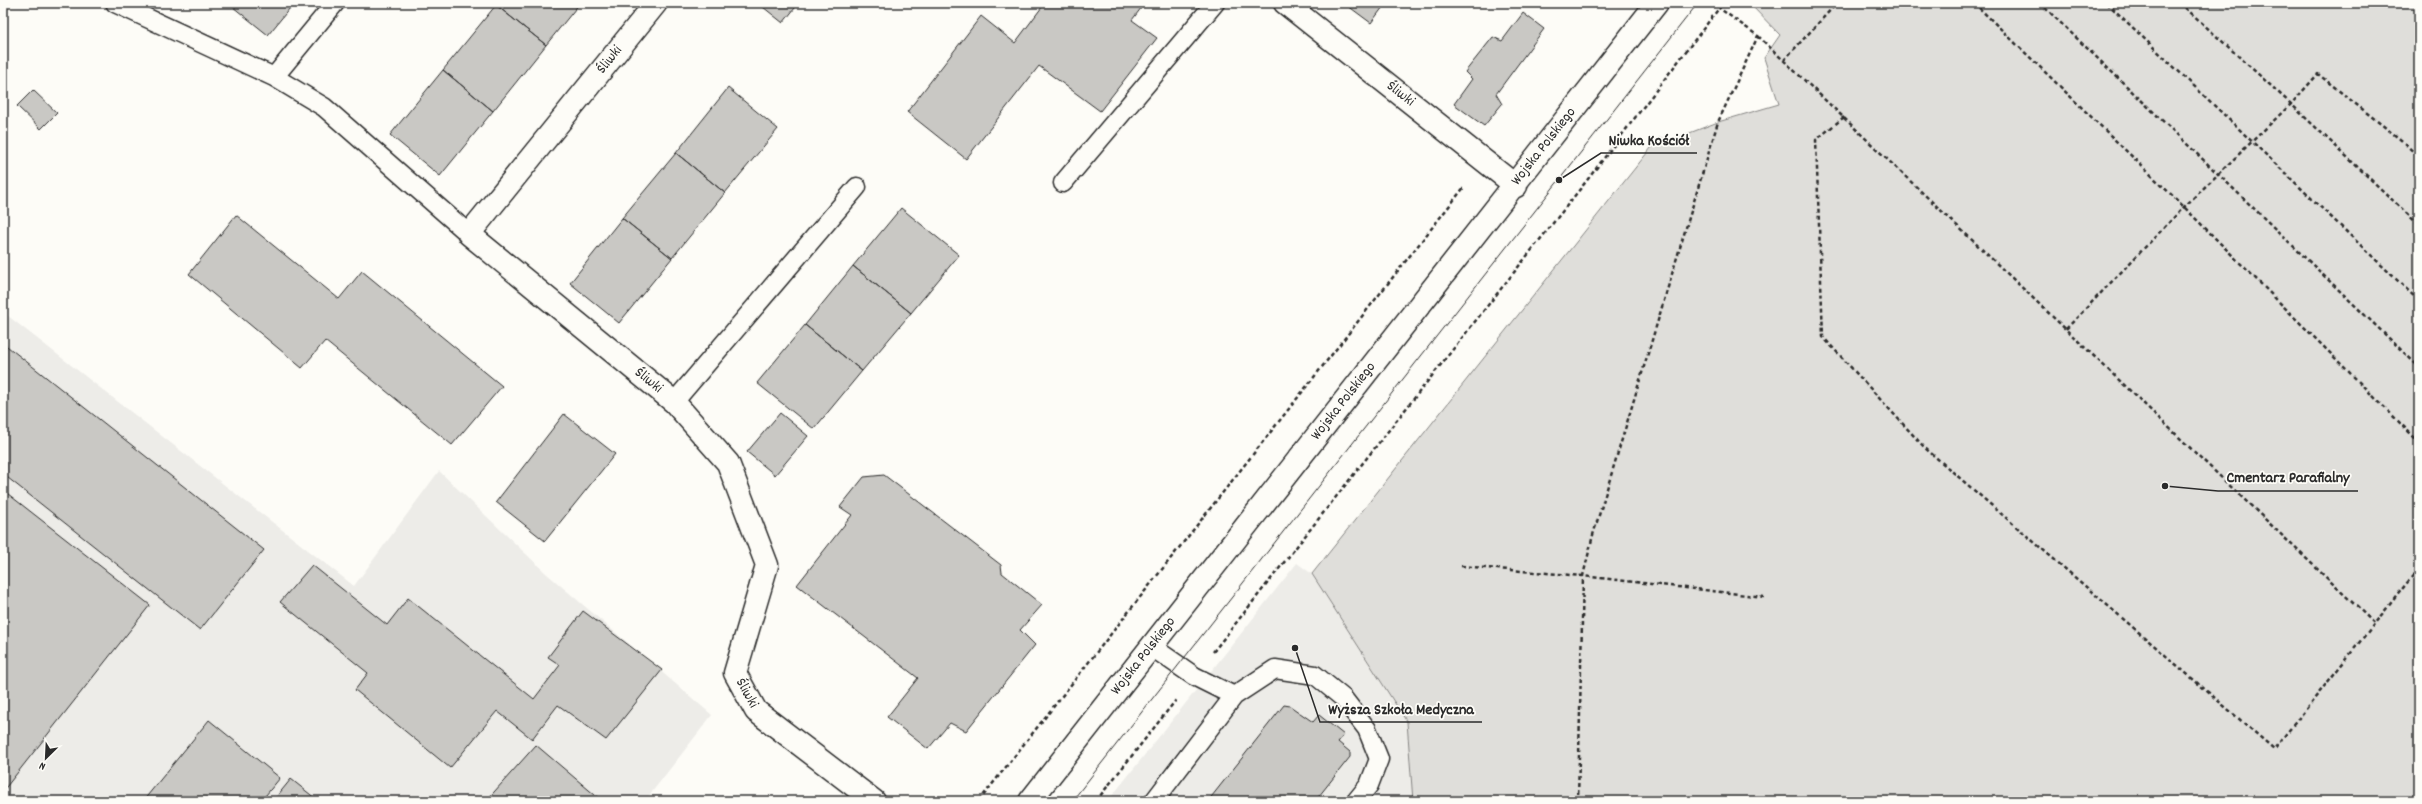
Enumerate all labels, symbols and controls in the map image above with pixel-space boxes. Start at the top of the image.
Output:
street label: Śliwki [592,41,628,79]
street label: Śliwki [1381,76,1419,113]
street label: Wojska Polskiego [1506,103,1582,191]
callout: Niwka Kościół [1601,125,1697,153]
text: Niwka Kościół [1609,130,1690,153]
street label: Wojska Polskiego [1306,357,1382,445]
street label: Śliwki [629,363,667,399]
callout: Cmentarz Parafialny [2218,463,2358,491]
text: Cmentarz Parafialny [2226,467,2351,490]
street label: Wojska Polskiego [1106,612,1182,700]
street label: Śliwki [729,675,764,713]
callout: Wyższa Szkoła Medyczna [1320,694,1482,722]
text: Wyższa Szkoła Medyczna [1328,699,1475,722]
north arrow [26,738,66,778]
text: N [36,757,48,774]

